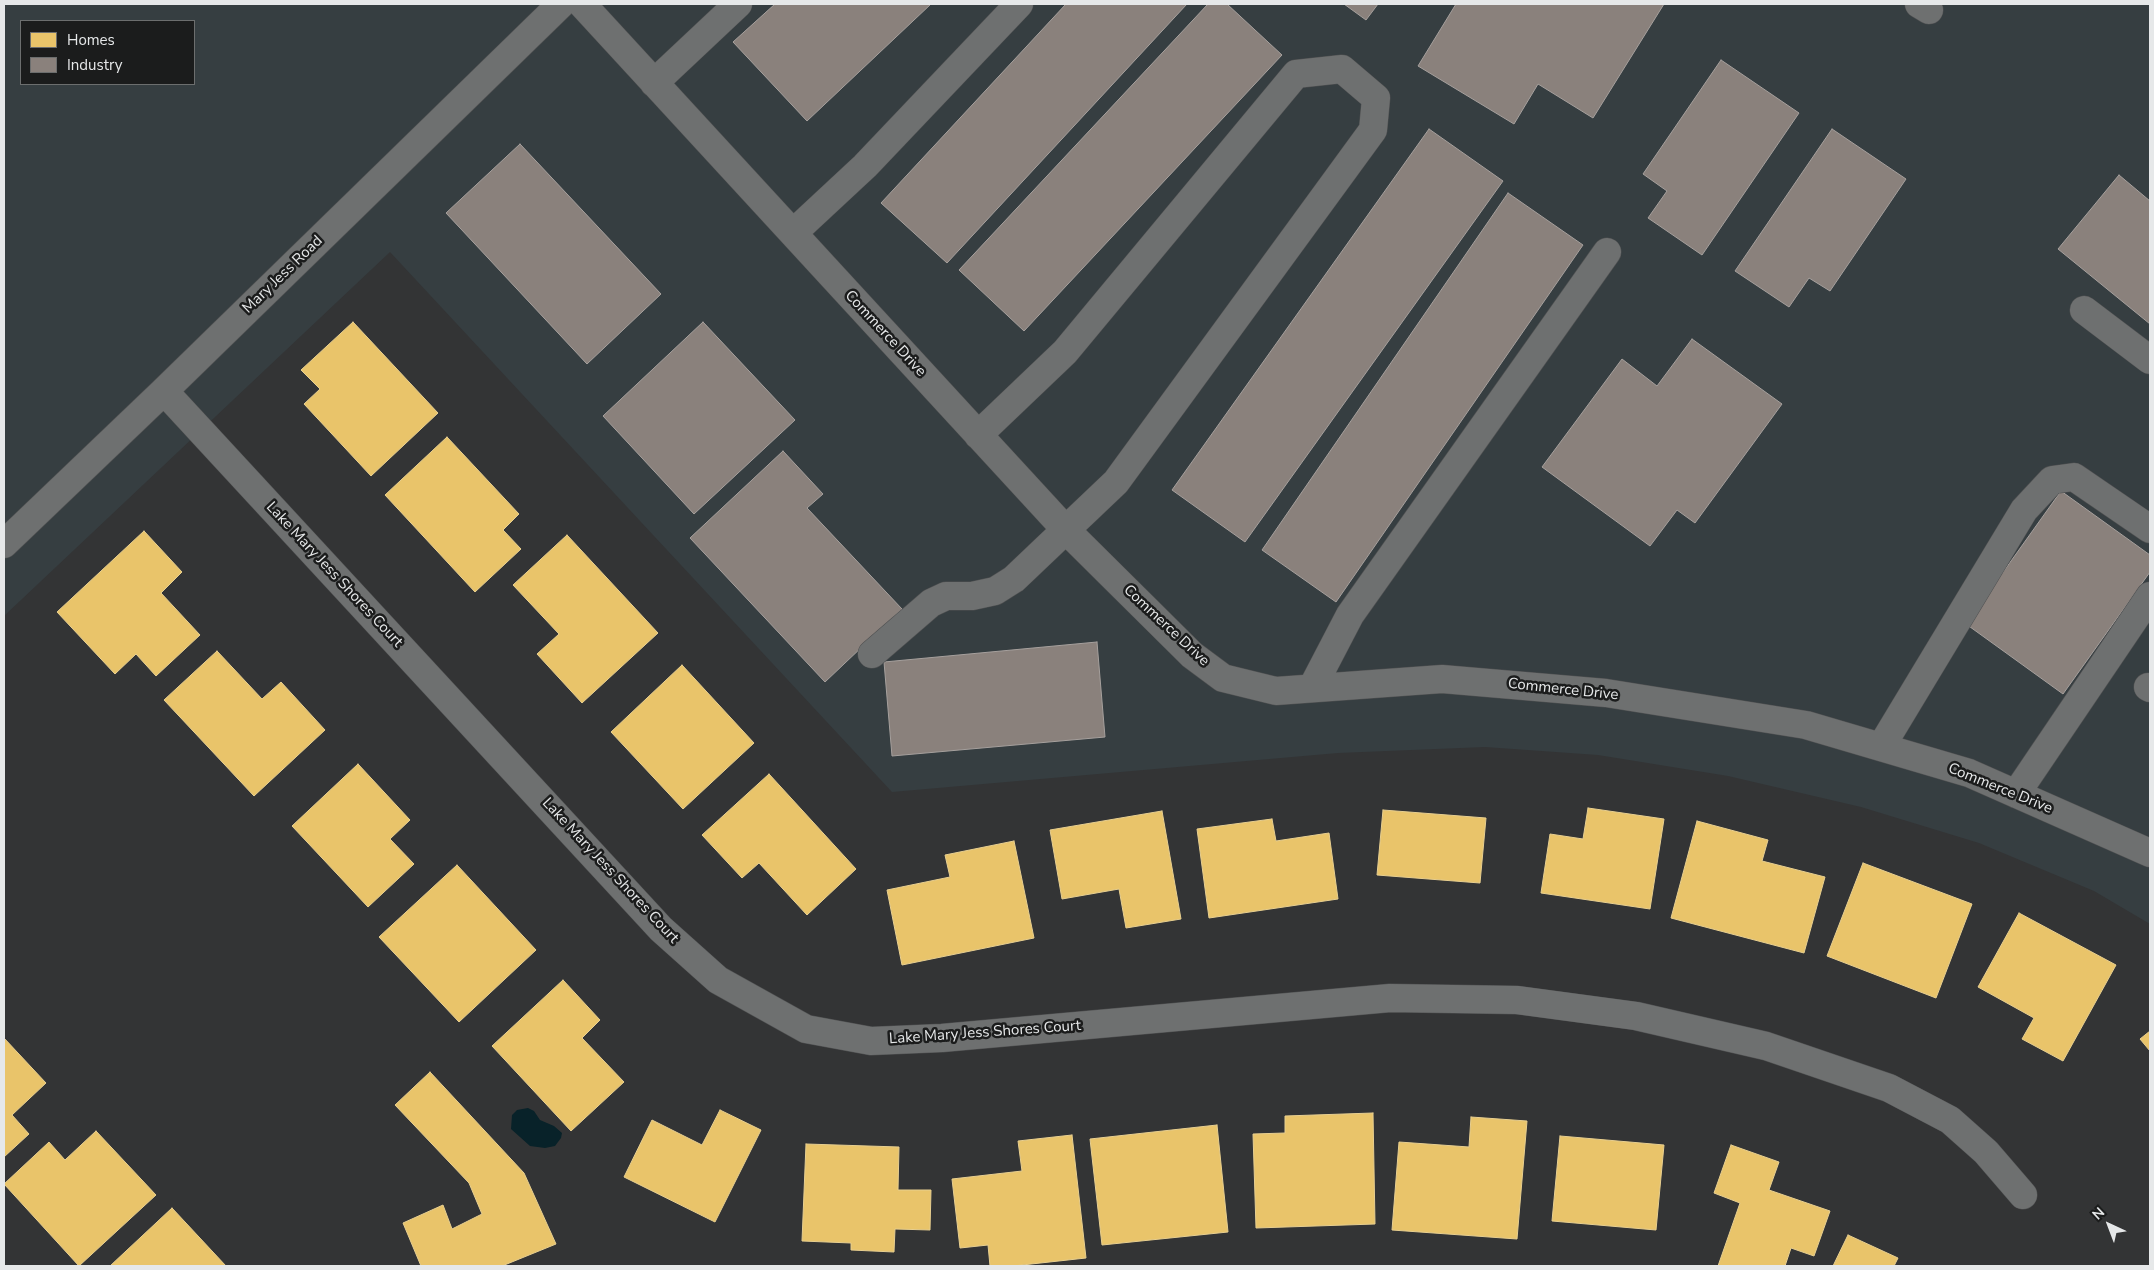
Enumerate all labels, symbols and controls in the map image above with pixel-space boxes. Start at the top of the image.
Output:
legend [20,20,195,85]
text: Homes [67,30,115,50]
text: Industry [67,55,122,75]
street label: Mary Jess Road [239,232,327,318]
street label: Commerce Drive [841,287,929,381]
street label: Lake Mary Jess Shores Court [262,499,406,651]
street label: Commerce Drive [1119,582,1213,670]
street label: Commerce Drive [1507,675,1619,705]
street label: Commerce Drive [1945,760,2055,818]
street label: Lake Mary Jess Shores Court [538,795,682,947]
street label: Lake Mary Jess Shores Court [888,1017,1082,1049]
north arrow [2084,1200,2134,1250]
text: N [2088,1203,2109,1224]

